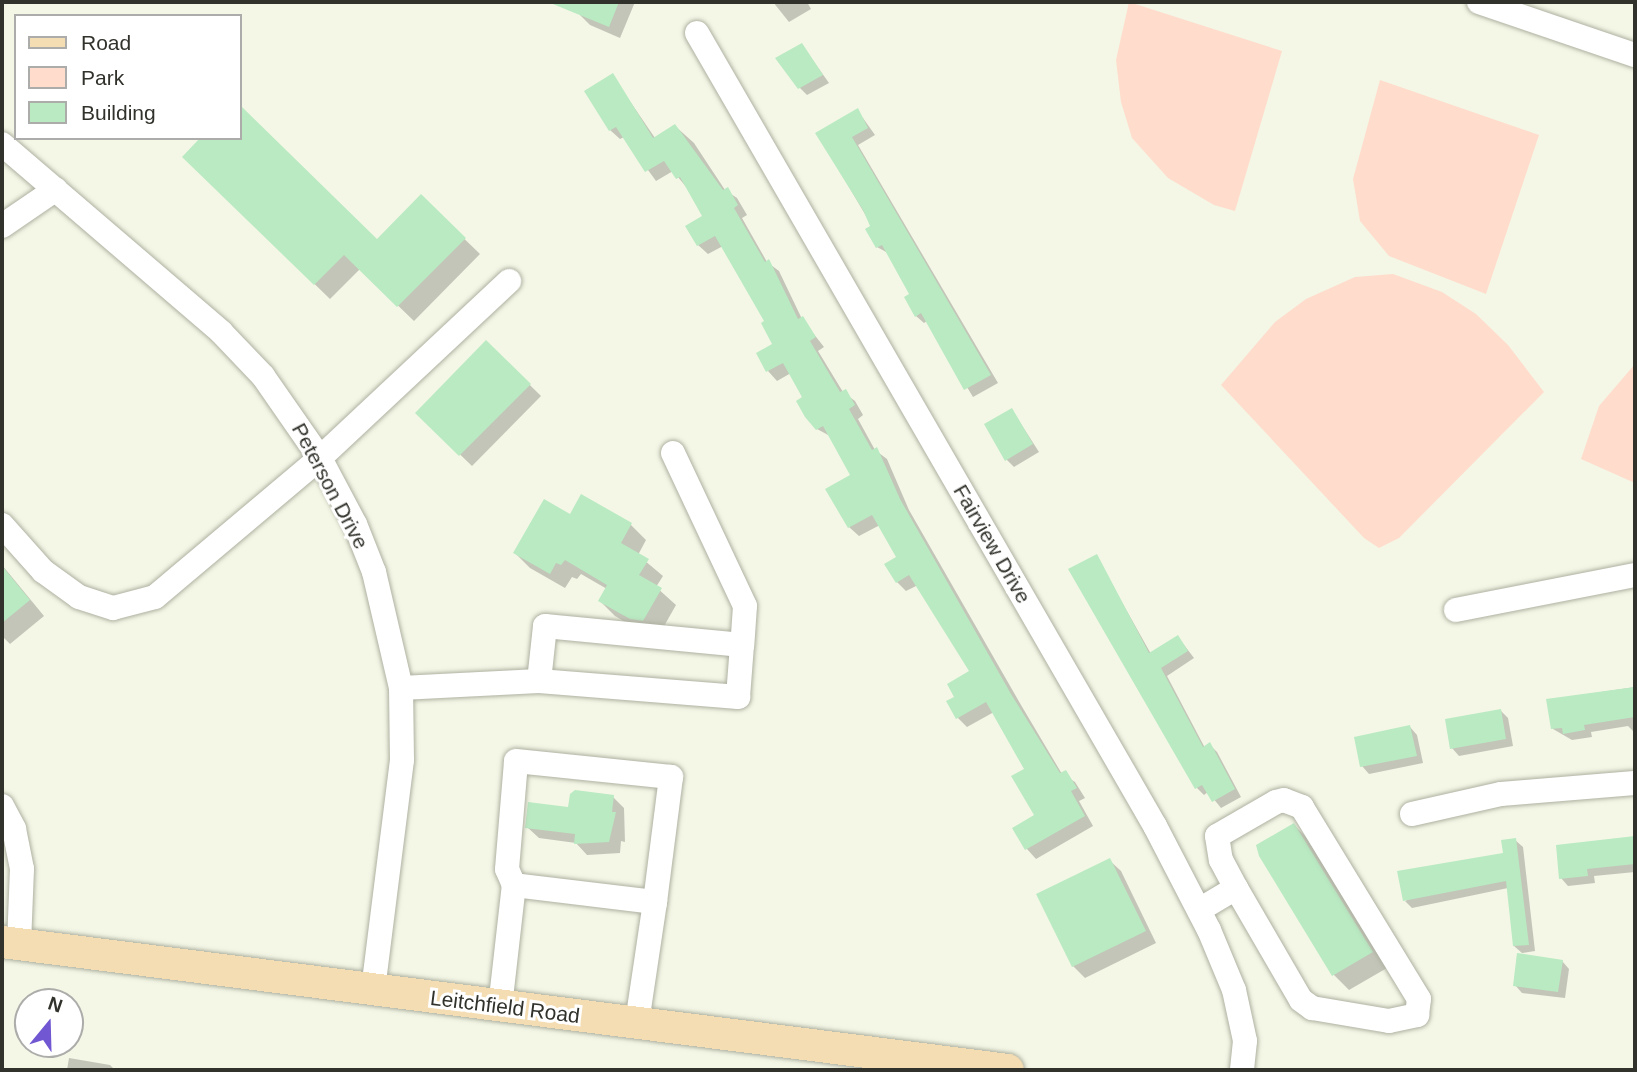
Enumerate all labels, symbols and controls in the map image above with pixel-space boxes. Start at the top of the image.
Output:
legend [14,14,242,140]
text: Road [81,31,131,54]
text: Park [81,66,124,89]
text: Building [81,101,156,124]
street label: Peterson Drive [286,419,374,553]
street label: Fairview Drive [948,480,1036,608]
street label: Leitchfield Road [429,985,581,1029]
north arrow [14,988,84,1058]
text: N [45,992,65,1017]

